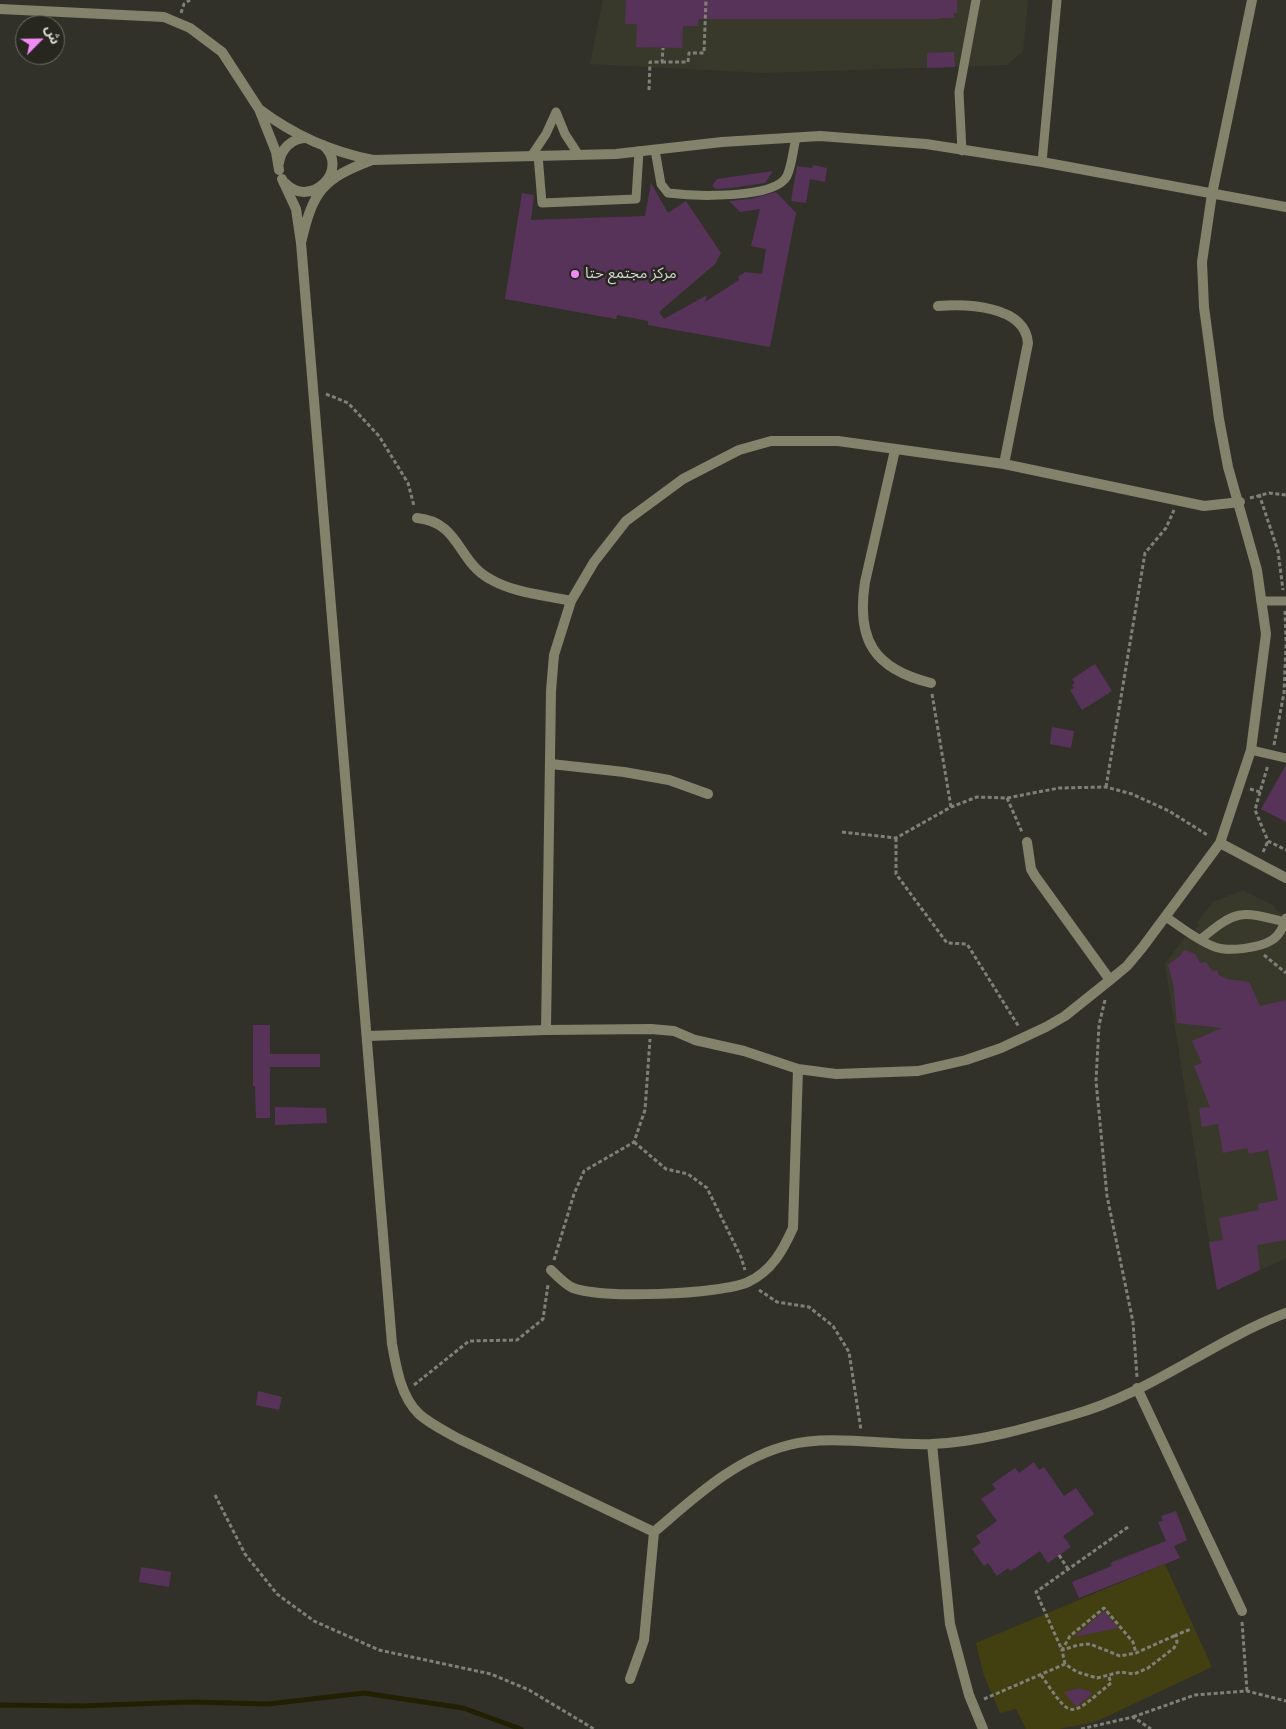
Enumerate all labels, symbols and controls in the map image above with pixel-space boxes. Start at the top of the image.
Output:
north arrow [15,15,65,65]
text: ش [41,22,65,47]
place label: مركز مجتمع حتا [585,265,677,283]
marker: مركز مجتمع حتا [569,268,581,280]

